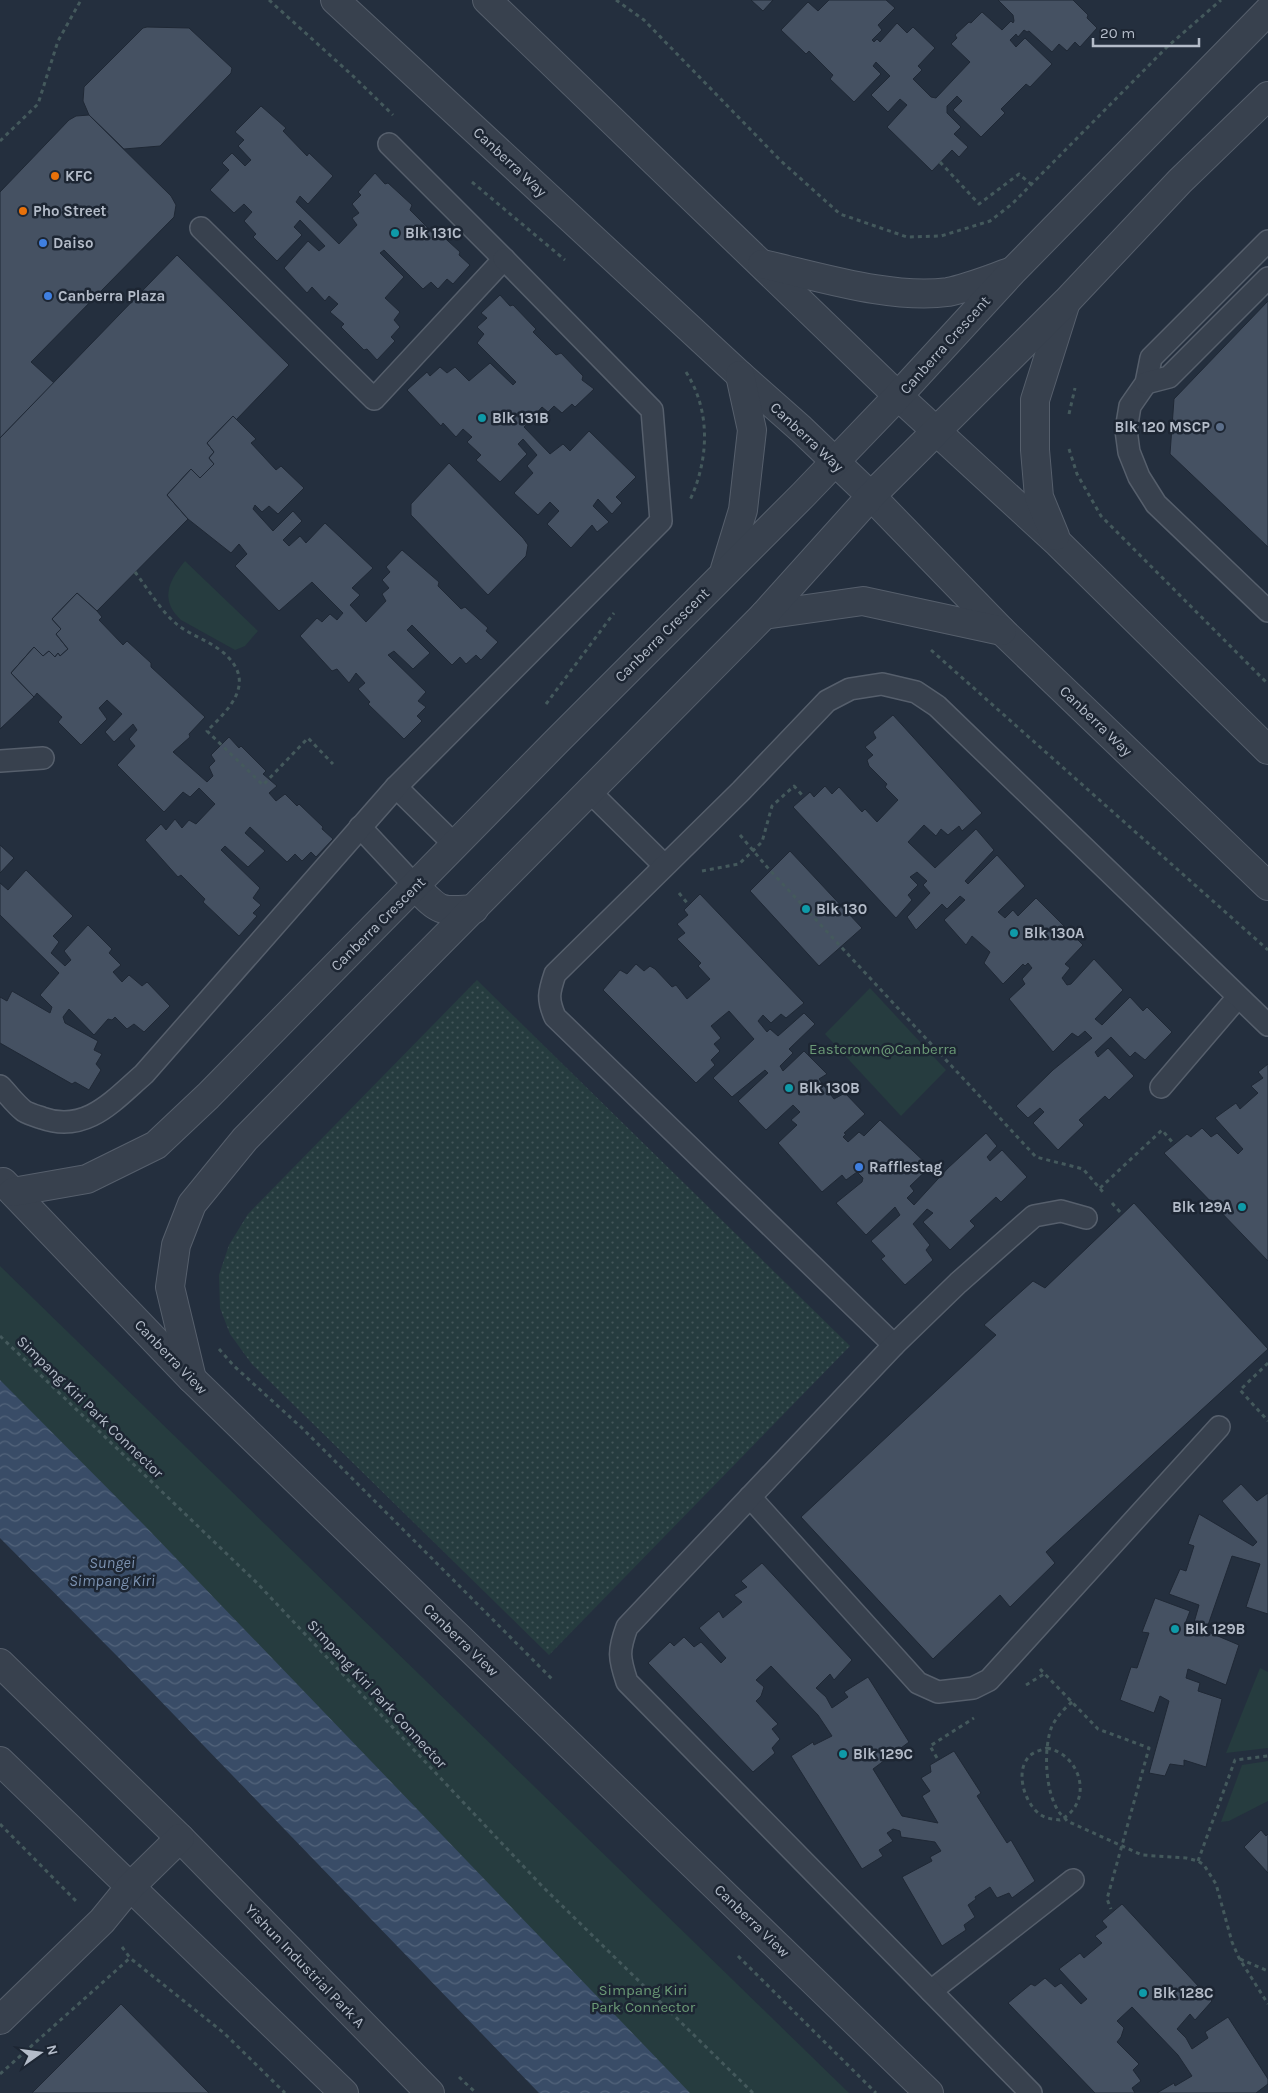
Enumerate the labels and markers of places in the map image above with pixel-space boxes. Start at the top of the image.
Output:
place label: KFC [65,167,93,185]
marker: KFC [49,170,61,182]
place label: Pho Street [33,202,107,220]
marker: Pho Street [17,205,29,217]
place label: Blk 131C [405,224,461,242]
marker: Blk 131C [389,227,401,239]
place label: Daiso [53,234,93,252]
marker: Daiso [37,237,49,249]
place label: Canberra Plaza [58,287,165,305]
marker: Canberra Plaza [42,290,54,302]
place label: Blk 131B [492,409,549,427]
marker: Blk 131B [476,412,488,424]
place label: Blk 120 MSCP [1114,418,1210,436]
marker: Blk 120 MSCP [1214,421,1226,433]
place label: Blk 130 [816,900,867,918]
marker: Blk 130 [800,903,812,915]
place label: Blk 130A [1024,924,1085,942]
marker: Blk 130A [1008,927,1020,939]
place label: Blk 130B [799,1079,860,1097]
marker: Blk 130B [783,1082,795,1094]
place label: Rafflestag [869,1158,943,1176]
marker: Rafflestag [853,1161,865,1173]
place label: Blk 129A [1172,1198,1233,1216]
marker: Blk 129A [1236,1201,1248,1213]
place label: Blk 129B [1185,1620,1245,1638]
marker: Blk 129B [1169,1623,1181,1635]
place label: Blk 129C [853,1745,913,1763]
marker: Blk 129C [837,1748,849,1760]
place label: Blk 128C [1153,1984,1214,2002]
marker: Blk 128C [1137,1987,1149,1999]

